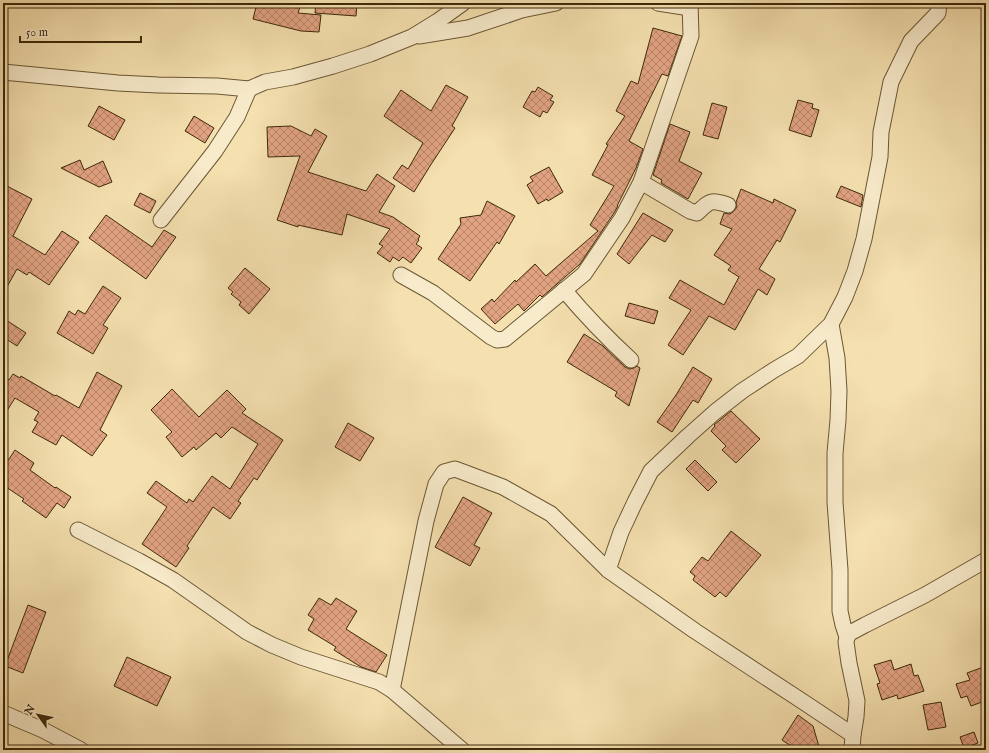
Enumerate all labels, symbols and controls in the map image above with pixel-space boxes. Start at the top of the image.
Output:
scale bar [20,18,141,44]
text: 50 m [26,25,48,40]
north arrow [18,695,58,735]
text: N [21,702,39,719]

